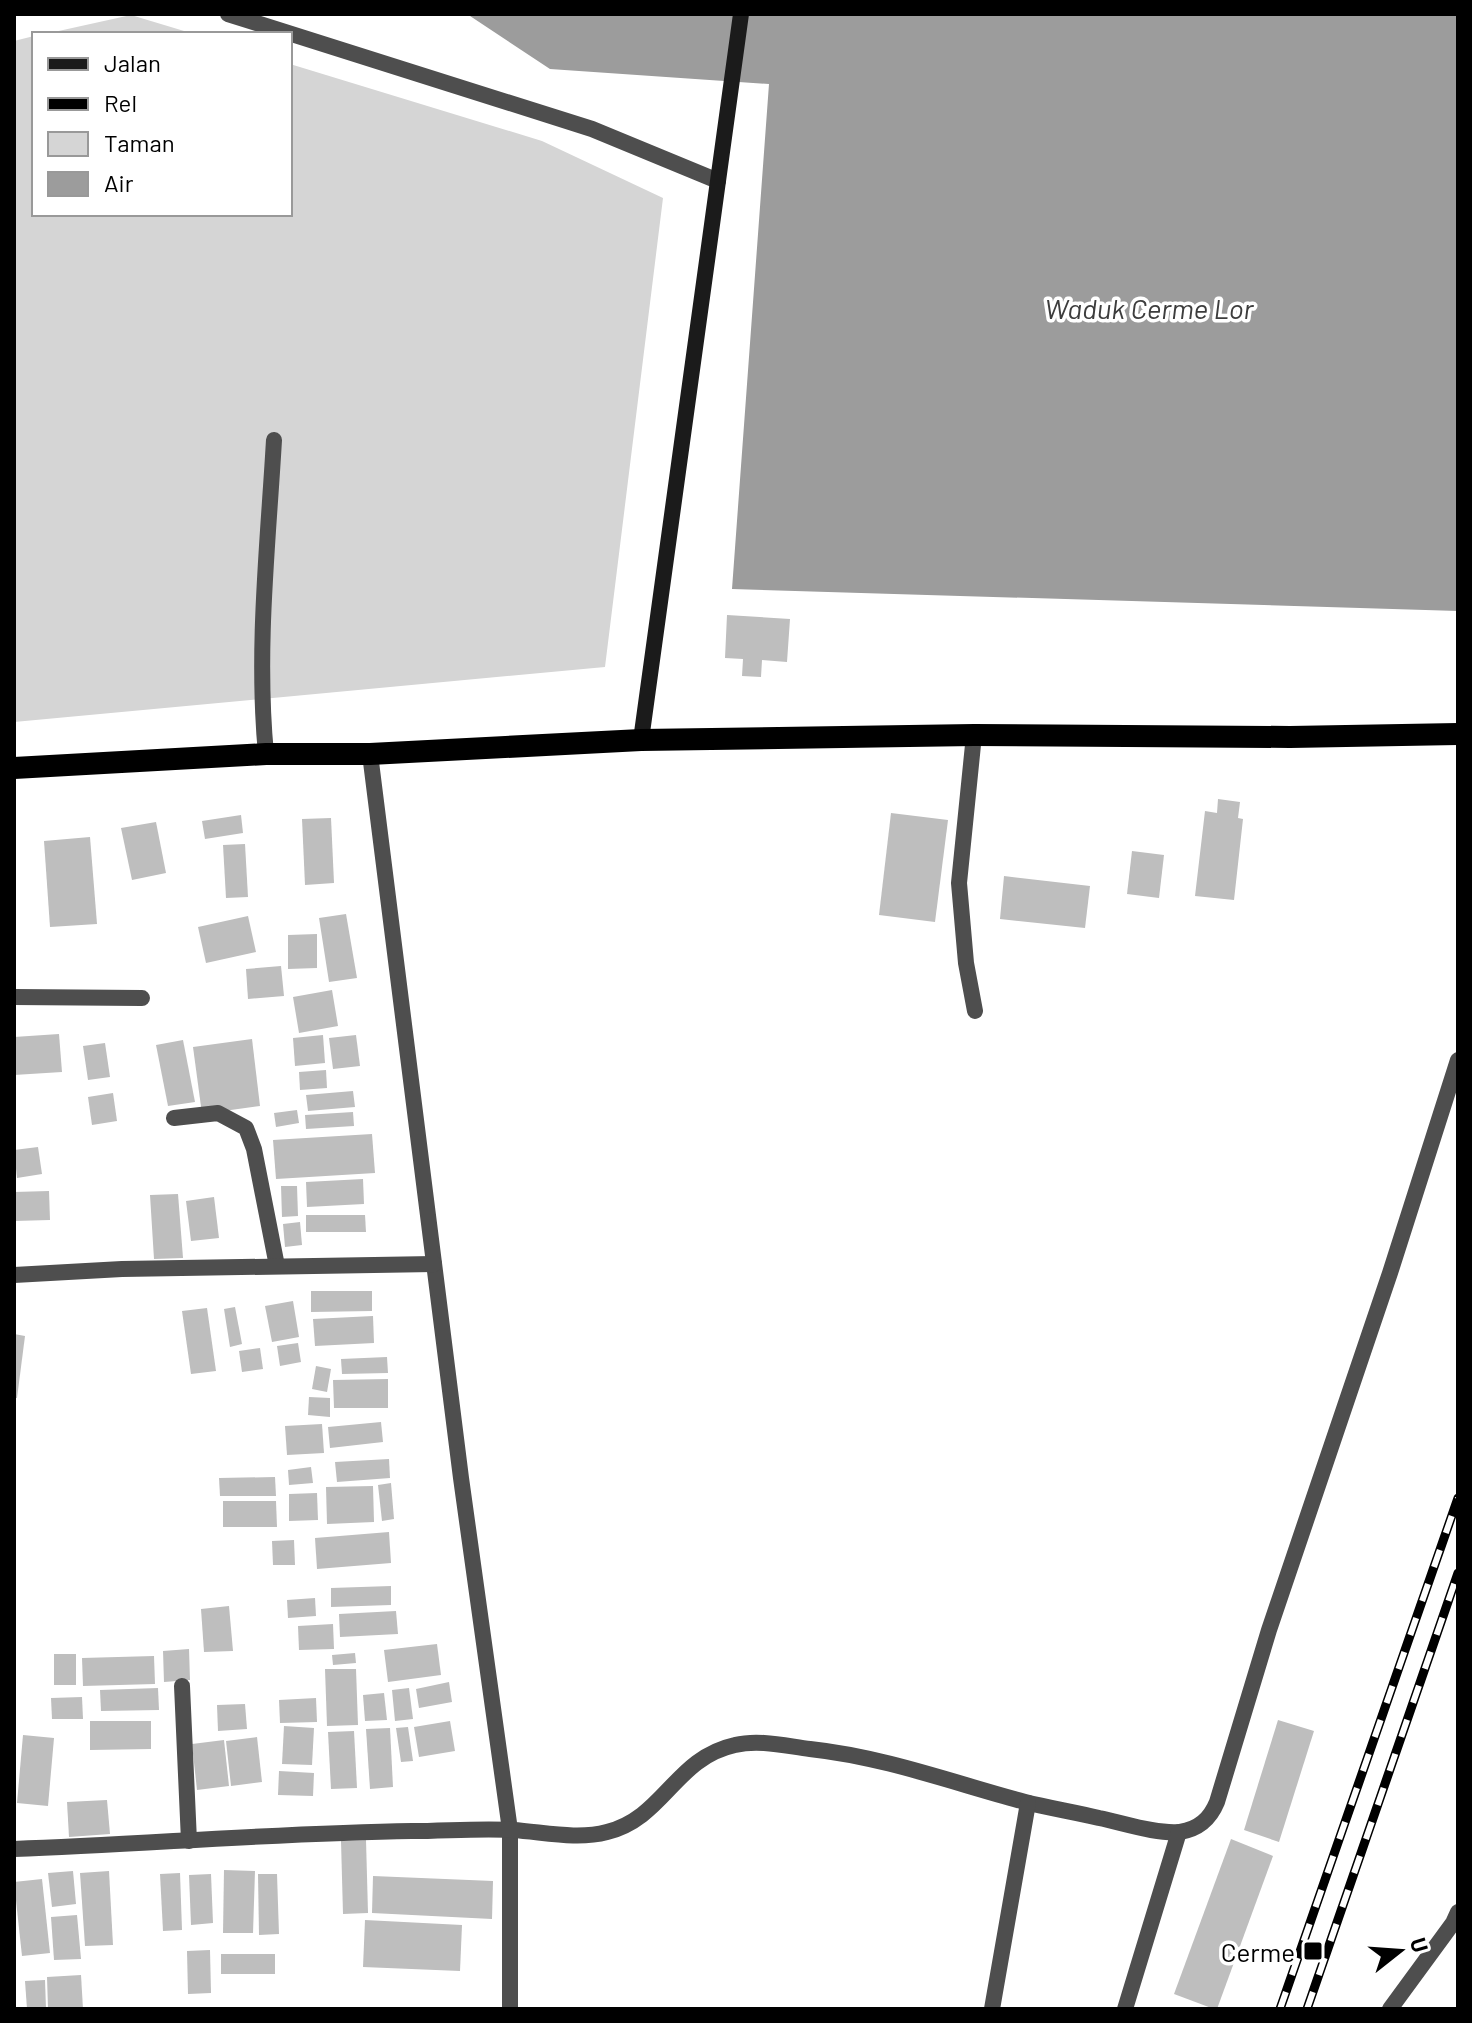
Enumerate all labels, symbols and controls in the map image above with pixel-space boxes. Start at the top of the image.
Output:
legend [32,32,292,216]
text: Jalan [104,48,161,77]
text: Rel [104,88,137,117]
text: Taman [104,128,175,157]
text: Air [104,168,134,197]
water label: Waduk Cerme Lor [1044,291,1255,325]
north arrow [1360,1911,1440,1991]
text: U [1406,1934,1435,1955]
place label: Cerme [1221,1936,1295,1967]
marker: Cerme [1302,1940,1324,1962]

